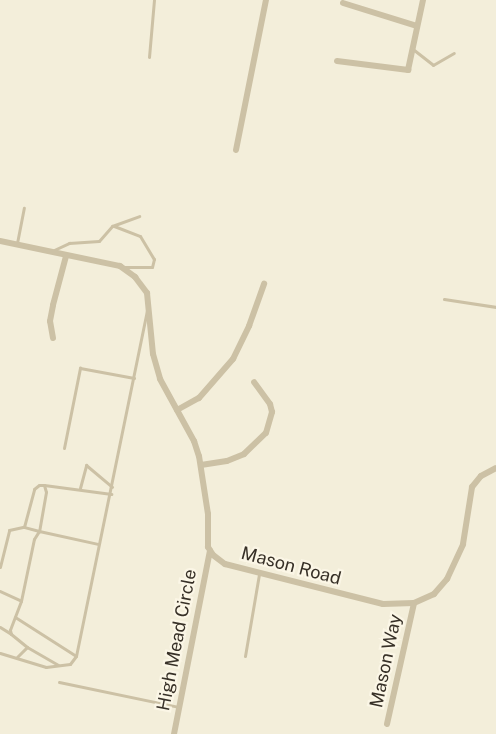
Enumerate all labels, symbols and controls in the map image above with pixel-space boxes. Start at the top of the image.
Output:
street label: Mason Road [239,542,343,590]
street label: High Mead Circle [153,567,201,713]
street label: Mason Way [366,612,406,710]

